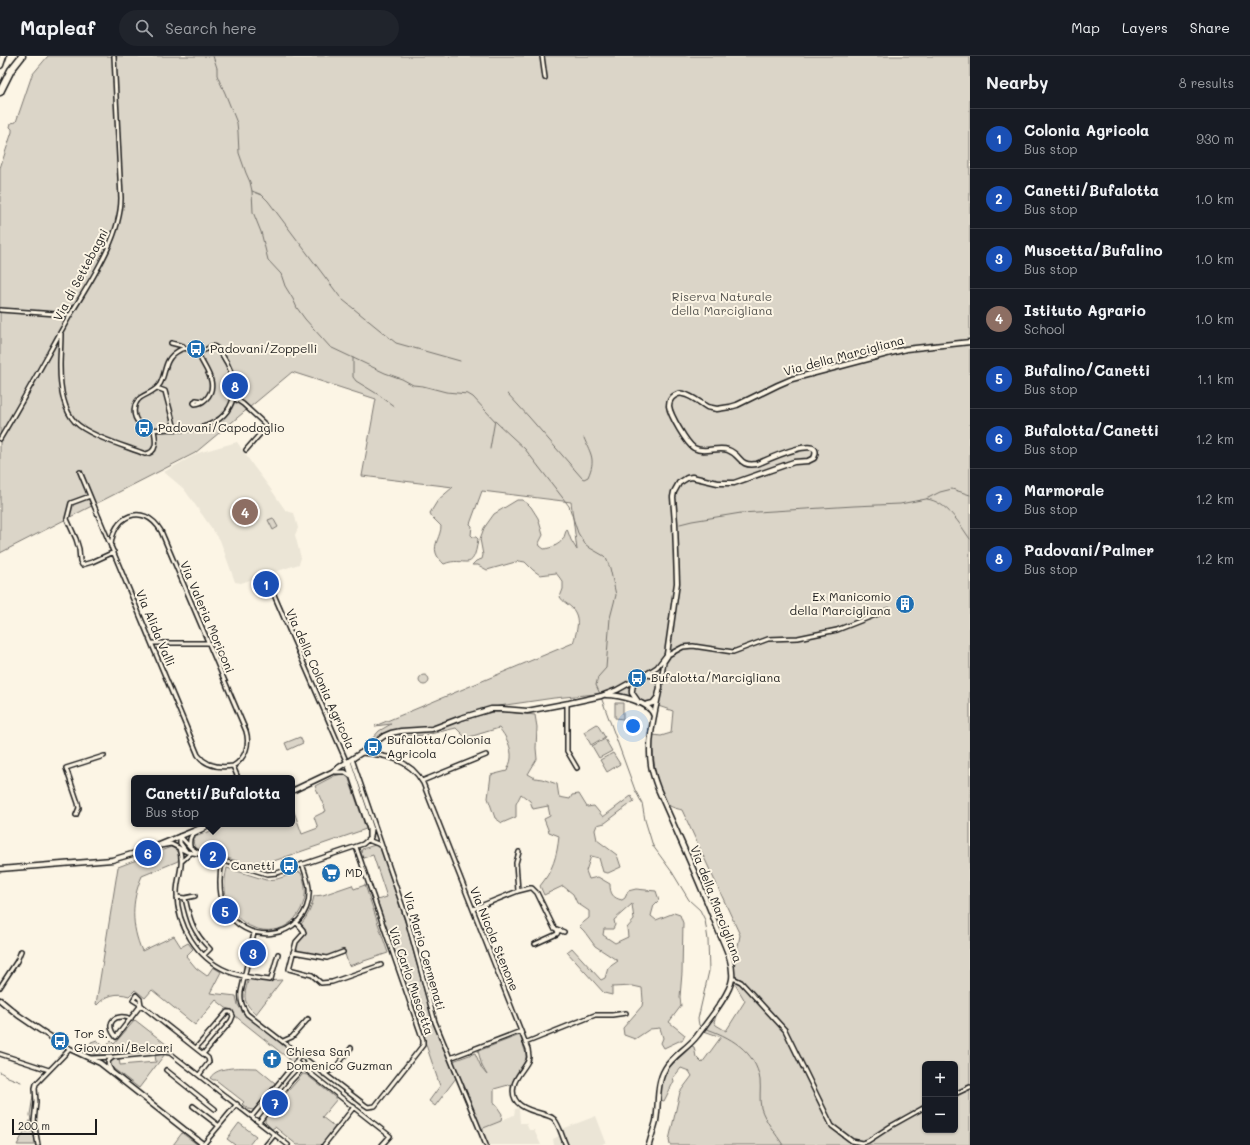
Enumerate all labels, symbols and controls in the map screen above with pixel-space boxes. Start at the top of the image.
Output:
search box [119,10,399,46]
text: Mapleaf [20,15,95,40]
icon: search [133,17,155,39]
text: Search here [165,18,257,38]
text: Map [1071,18,1100,37]
text: Layers [1122,18,1168,37]
text: Share [1190,18,1230,37]
text: Nearby [986,71,1048,93]
text: 8 results [1179,74,1234,91]
text: Colonia Agricola [1024,120,1149,140]
text: 1 [996,130,1002,147]
text: 930 m [1196,130,1234,147]
text: Bus stop [1024,140,1077,157]
text: Canetti/Bufalotta [1024,180,1159,200]
text: 2 [995,190,1003,207]
text: 1.0 km [1195,190,1234,207]
text: Bus stop [1024,200,1077,217]
street label: Via di Settebagni [49,226,111,323]
text: Muscetta/Bufalino [1024,240,1163,260]
text: 3 [995,250,1003,267]
text: 1.0 km [1195,250,1234,267]
text: Bus stop [1024,260,1077,277]
park label: Riserva Naturale della Marcigliana [671,288,773,318]
text: Istituto Agrario [1024,300,1146,320]
text: 4 [995,310,1003,327]
text: 1.0 km [1195,310,1234,327]
text: School [1024,320,1065,337]
street label: Via della Marcigliana [782,331,906,379]
bus stop icon: Padovani/Zoppelli [185,338,207,360]
place label: Padovani/Zoppelli [210,340,317,356]
text: Bufalino/Canetti [1024,360,1150,380]
text: 5 [995,370,1003,387]
text: 1.1 km [1197,370,1234,387]
pin: 8 [222,371,248,401]
text: Bus stop [1024,380,1077,397]
bus stop icon: Padovani/Capodaglio [133,417,155,439]
place label: Padovani/Capodaglio [158,419,284,435]
text: Bufalotta/Canetti [1024,420,1159,440]
text: 6 [995,430,1003,447]
text: 1.2 km [1196,430,1234,447]
text: Bus stop [1024,440,1077,457]
text: Marmorale [1024,480,1104,500]
text: 7 [995,490,1003,507]
text: 1.2 km [1196,490,1234,507]
pin: 4 [232,497,258,527]
text: Bus stop [1024,500,1077,517]
text: Padovani/Palmer [1024,540,1154,560]
text: 8 [995,550,1003,567]
text: 1.2 km [1196,550,1234,567]
street label: Via Valeria Moriconi [177,558,239,675]
text: Bus stop [1024,560,1077,577]
pin: 1 [253,569,279,599]
street label: Via Alida Valli [133,587,179,668]
place label: Ex Manicomio della Marcigliana [790,588,891,618]
building icon: Ex Manicomio della Marcigliana [894,593,916,615]
street label: Via della Colonia Agricola [283,606,359,751]
bus stop icon: Bufalotta/Marcigliana [626,667,648,689]
place label: Bufalotta/Marcigliana [651,669,781,685]
your location [623,716,643,736]
place label: Bufalotta/Colonia Agricola [387,731,491,761]
bus stop icon: Bufalotta/Colonia Agricola [362,736,384,758]
popup [131,775,295,827]
text: Canetti/Bufalotta [145,783,281,803]
text: Bus stop [145,803,199,820]
pin: 6 [135,838,161,868]
pin: 2 [200,840,226,870]
street label: Via della Marcigliana [687,843,747,964]
bus stop icon: Canetti [278,855,300,877]
place label: Canetti [231,857,275,873]
supermarket icon: MD [320,862,342,884]
place label: MD [345,864,363,880]
street label: Via Nicola Stenone [467,884,523,993]
street label: Via Mario Cermenati [400,890,450,1012]
pin: 5 [212,896,238,926]
street label: Via Carlo Muscetta [386,925,438,1037]
pin: 3 [240,938,266,968]
place label: Tor S. Giovanni/Belcari [74,1025,173,1055]
bus stop icon: Tor S. Giovanni/Belcari [49,1030,71,1052]
place label: Chiesa San Domenico Guzman [286,1043,393,1073]
church icon: Chiesa San Domenico Guzman [261,1048,283,1070]
map controls [922,1061,958,1133]
button: + [922,1061,958,1097]
pin: 7 [262,1088,288,1118]
button: − [922,1097,958,1133]
scale bar [12,1117,97,1136]
text: 200 m [18,1118,50,1133]

